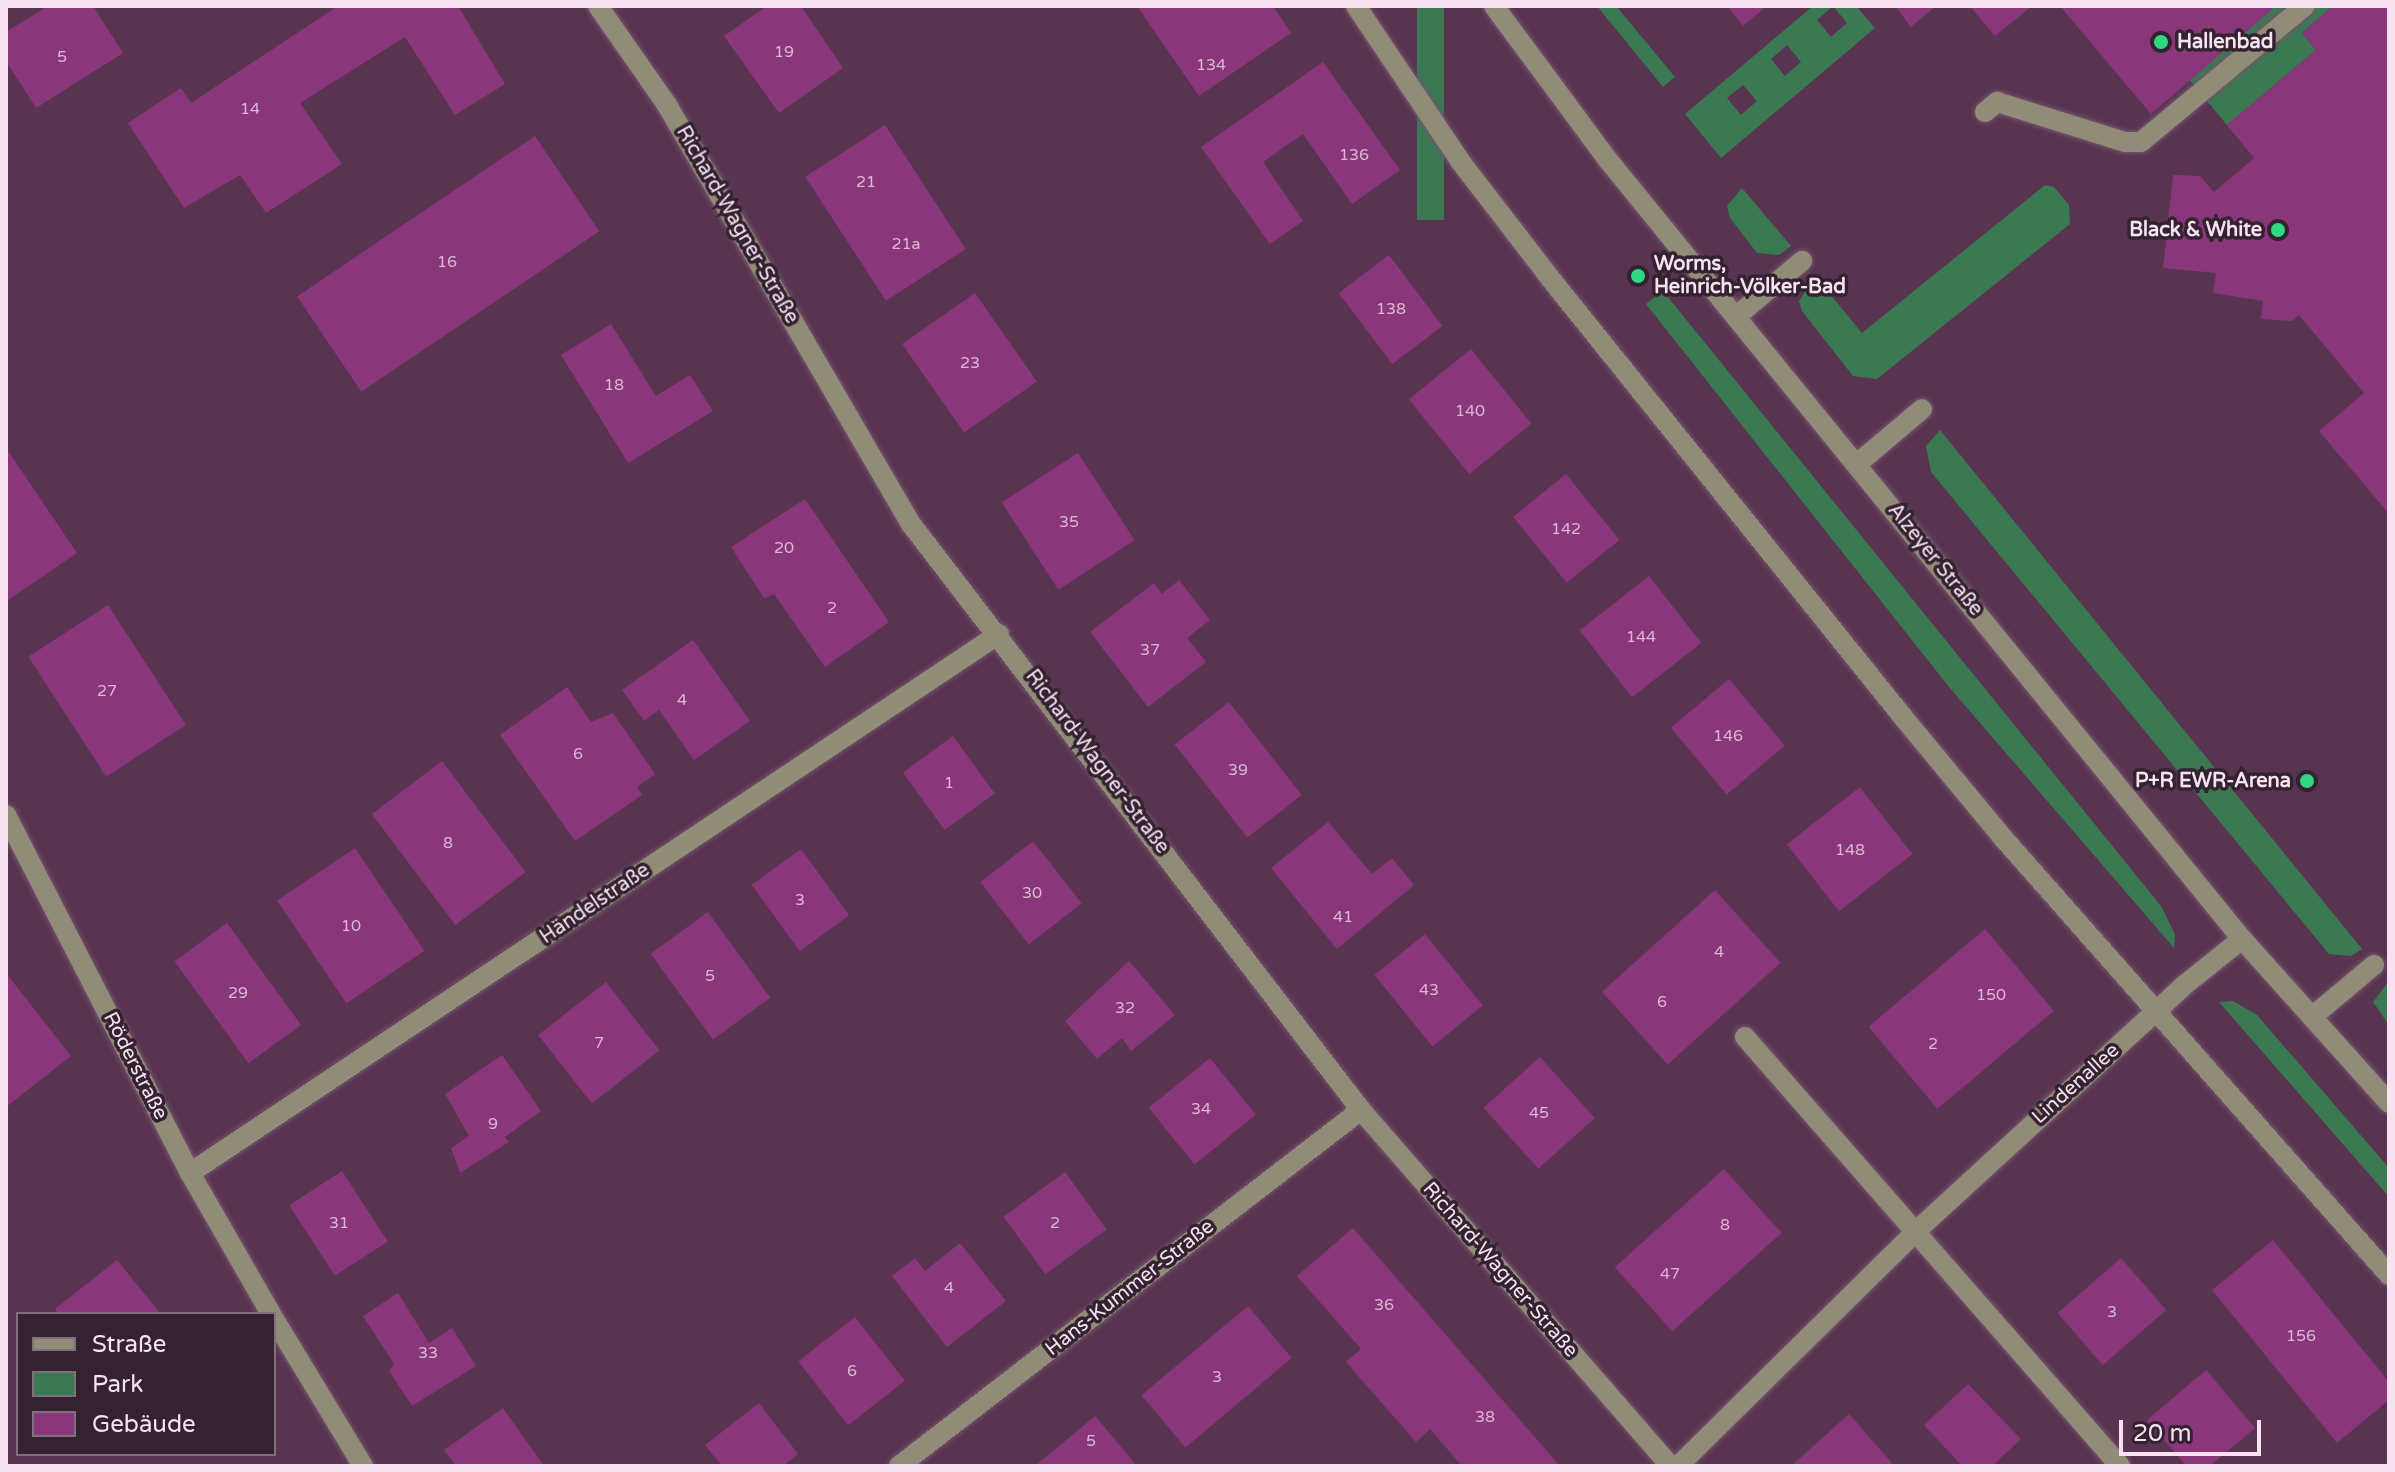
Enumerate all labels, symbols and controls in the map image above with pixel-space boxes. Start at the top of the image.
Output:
place label: Hallenbad [2177,30,2273,54]
marker: Hallenbad [2152,33,2170,51]
house number: 19 [774,42,794,62]
house number: 5 [57,47,67,67]
house number: 134 [1196,55,1226,75]
house number: 14 [240,99,260,119]
street label: Richard-Wagner-Straße [671,122,803,328]
house number: 136 [1339,145,1369,165]
house number: 21 [856,172,876,192]
place label: Black & White [2129,218,2262,242]
marker: Black & White [2269,221,2287,239]
house number: 21a [891,234,921,254]
house number: 16 [437,252,457,272]
place label: Worms, Heinrich-Völker-Bad [1654,252,1846,299]
marker: Worms, Heinrich-Völker-Bad [1629,267,1647,285]
house number: 138 [1376,299,1406,319]
house number: 23 [960,353,980,373]
house number: 18 [604,375,624,395]
house number: 140 [1455,401,1485,421]
street label: Alzeyer Straße [1882,499,1988,621]
house number: 35 [1059,512,1079,532]
house number: 142 [1551,519,1581,539]
house number: 20 [774,538,794,558]
house number: 2 [827,598,837,618]
house number: 144 [1626,627,1656,647]
house number: 37 [1140,640,1160,660]
street label: Richard-Wagner-Straße [1020,665,1174,859]
house number: 27 [97,681,117,701]
house number: 4 [677,690,687,710]
house number: 146 [1713,726,1743,746]
house number: 6 [573,744,583,764]
house number: 39 [1228,760,1248,780]
place label: P+R EWR-Arena [2135,769,2291,793]
marker: P+R EWR-Arena [2298,772,2316,790]
house number: 1 [944,773,954,793]
house number: 8 [443,833,453,853]
house number: 148 [1835,840,1865,860]
street label: Händelstraße [536,859,654,949]
house number: 30 [1022,883,1042,903]
house number: 3 [795,890,805,910]
house number: 41 [1333,907,1353,927]
house number: 10 [341,916,361,936]
house number: 4 [1714,942,1724,962]
house number: 5 [705,966,715,986]
house number: 43 [1419,980,1439,1000]
house number: 29 [228,983,248,1003]
house number: 150 [1976,985,2006,1005]
house number: 6 [1657,992,1667,1012]
house number: 32 [1115,998,1135,1018]
street label: Röderstraße [98,1008,172,1124]
house number: 7 [594,1033,604,1053]
house number: 2 [1928,1034,1938,1054]
street label: Lindenallee [2028,1039,2124,1129]
house number: 34 [1191,1099,1211,1119]
house number: 45 [1529,1103,1549,1123]
house number: 9 [488,1114,498,1134]
street label: Richard-Wagner-Straße [1417,1177,1583,1363]
house number: 31 [329,1213,349,1233]
house number: 2 [1050,1213,1060,1233]
street label: Hans-Kummer-Straße [1041,1215,1219,1361]
house number: 8 [1720,1215,1730,1235]
house number: 47 [1660,1264,1680,1284]
house number: 4 [944,1278,954,1298]
house number: 36 [1374,1295,1394,1315]
house number: 3 [2107,1302,2117,1322]
legend [16,1312,276,1456]
house number: 156 [2286,1326,2316,1346]
text: Straße [92,1330,166,1359]
house number: 33 [418,1343,438,1363]
house number: 6 [847,1361,857,1381]
house number: 3 [1212,1367,1222,1387]
text: Park [92,1370,143,1399]
scale bar [2123,1404,2265,1454]
house number: 38 [1475,1407,1495,1427]
text: Gebäude [92,1410,196,1439]
text: 20 m [2133,1419,2191,1448]
house number: 5 [1086,1431,1096,1451]

